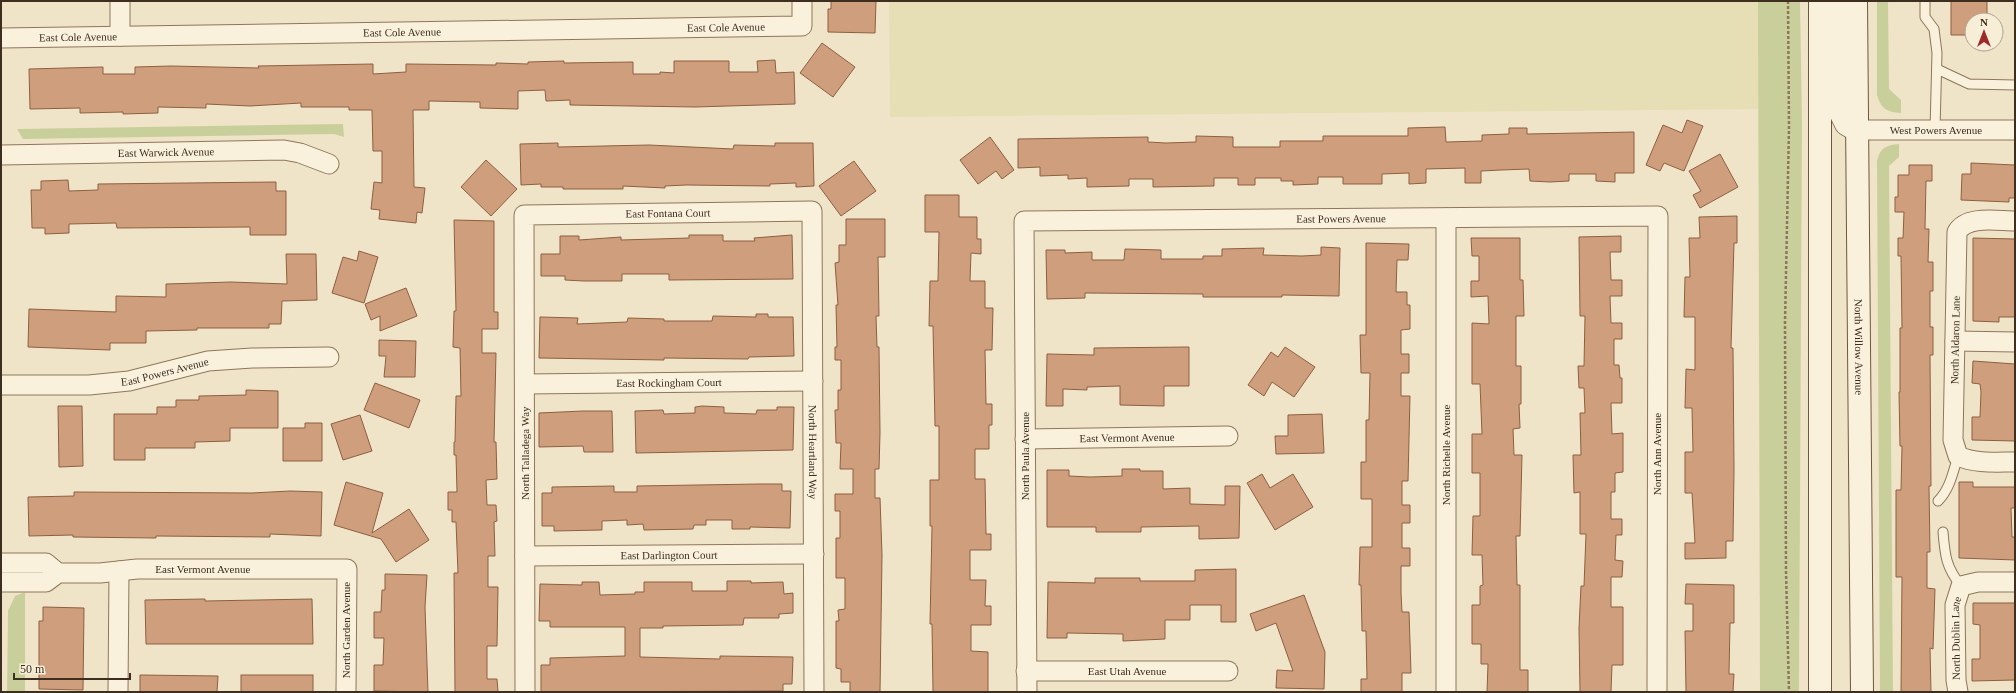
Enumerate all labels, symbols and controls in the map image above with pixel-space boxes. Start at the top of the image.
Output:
north arrow [1964,12,2004,52]
text: N [1980,16,1988,28]
street label: East Cole Avenue [687,21,765,34]
street label: East Cole Avenue [363,25,441,39]
street label: East Cole Avenue [39,30,117,43]
street label: West Powers Avenue [1890,124,1982,136]
street label: East Warwick Avenue [118,145,214,159]
street label: East Fontana Court [625,206,711,220]
street label: East Powers Avenue [1296,212,1386,225]
street label: North Aldaron Lane [1948,295,1962,384]
street label: North Willow Avenue [1853,299,1865,395]
street label: East Powers Avenue [120,355,210,388]
street label: East Rockingham Court [616,376,722,389]
street label: North Heartland Way [807,405,819,500]
street label: North Richelle Avenue [1440,405,1452,505]
street label: North Talladega Way [519,406,531,500]
street label: North Paula Avenue [1019,412,1031,500]
street label: North Ann Avenue [1651,413,1663,495]
street label: East Vermont Avenue [1079,431,1175,444]
street label: East Darlington Court [620,549,718,561]
street label: East Vermont Avenue [155,563,250,575]
street label: North Garden Avenue [340,582,352,678]
street label: North Dublin Lane [1949,595,1963,680]
scale bar [14,655,130,681]
text: 50 m [20,662,45,676]
street label: East Utah Avenue [1088,665,1166,677]

